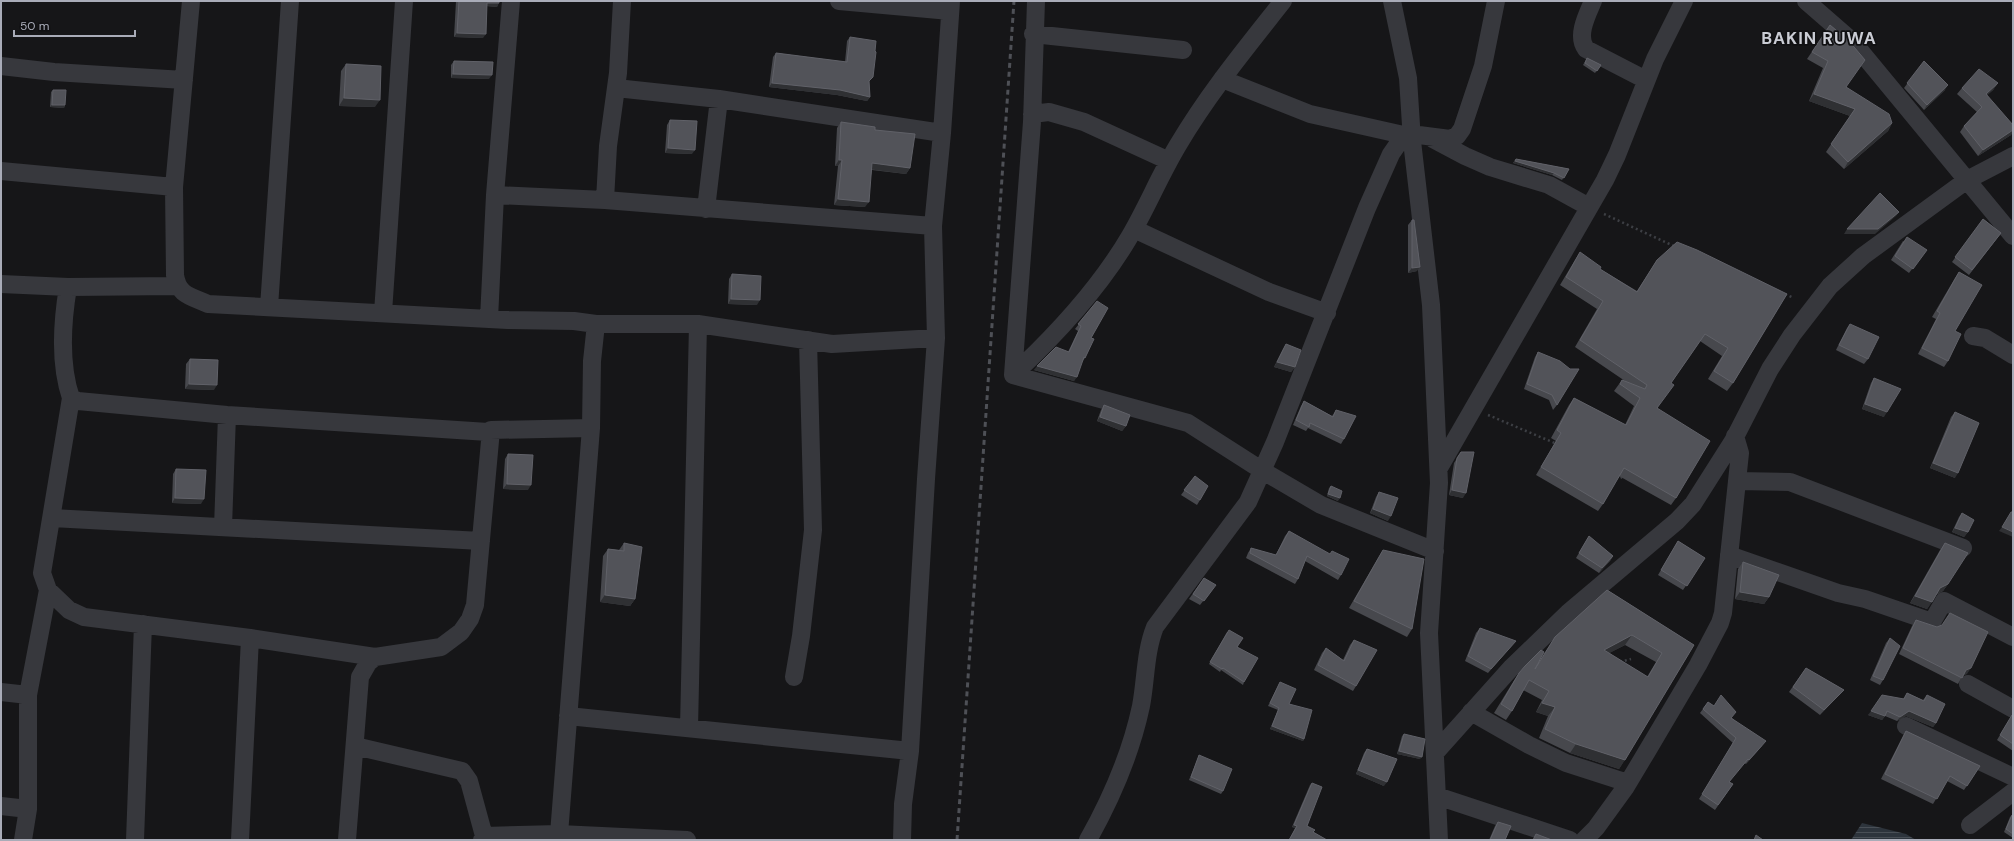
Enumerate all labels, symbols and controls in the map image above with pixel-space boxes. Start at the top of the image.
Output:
scale bar [14,12,135,38]
text: 50 m [20,18,49,34]
district label: BAKIN RUWA [1761,27,1877,49]

